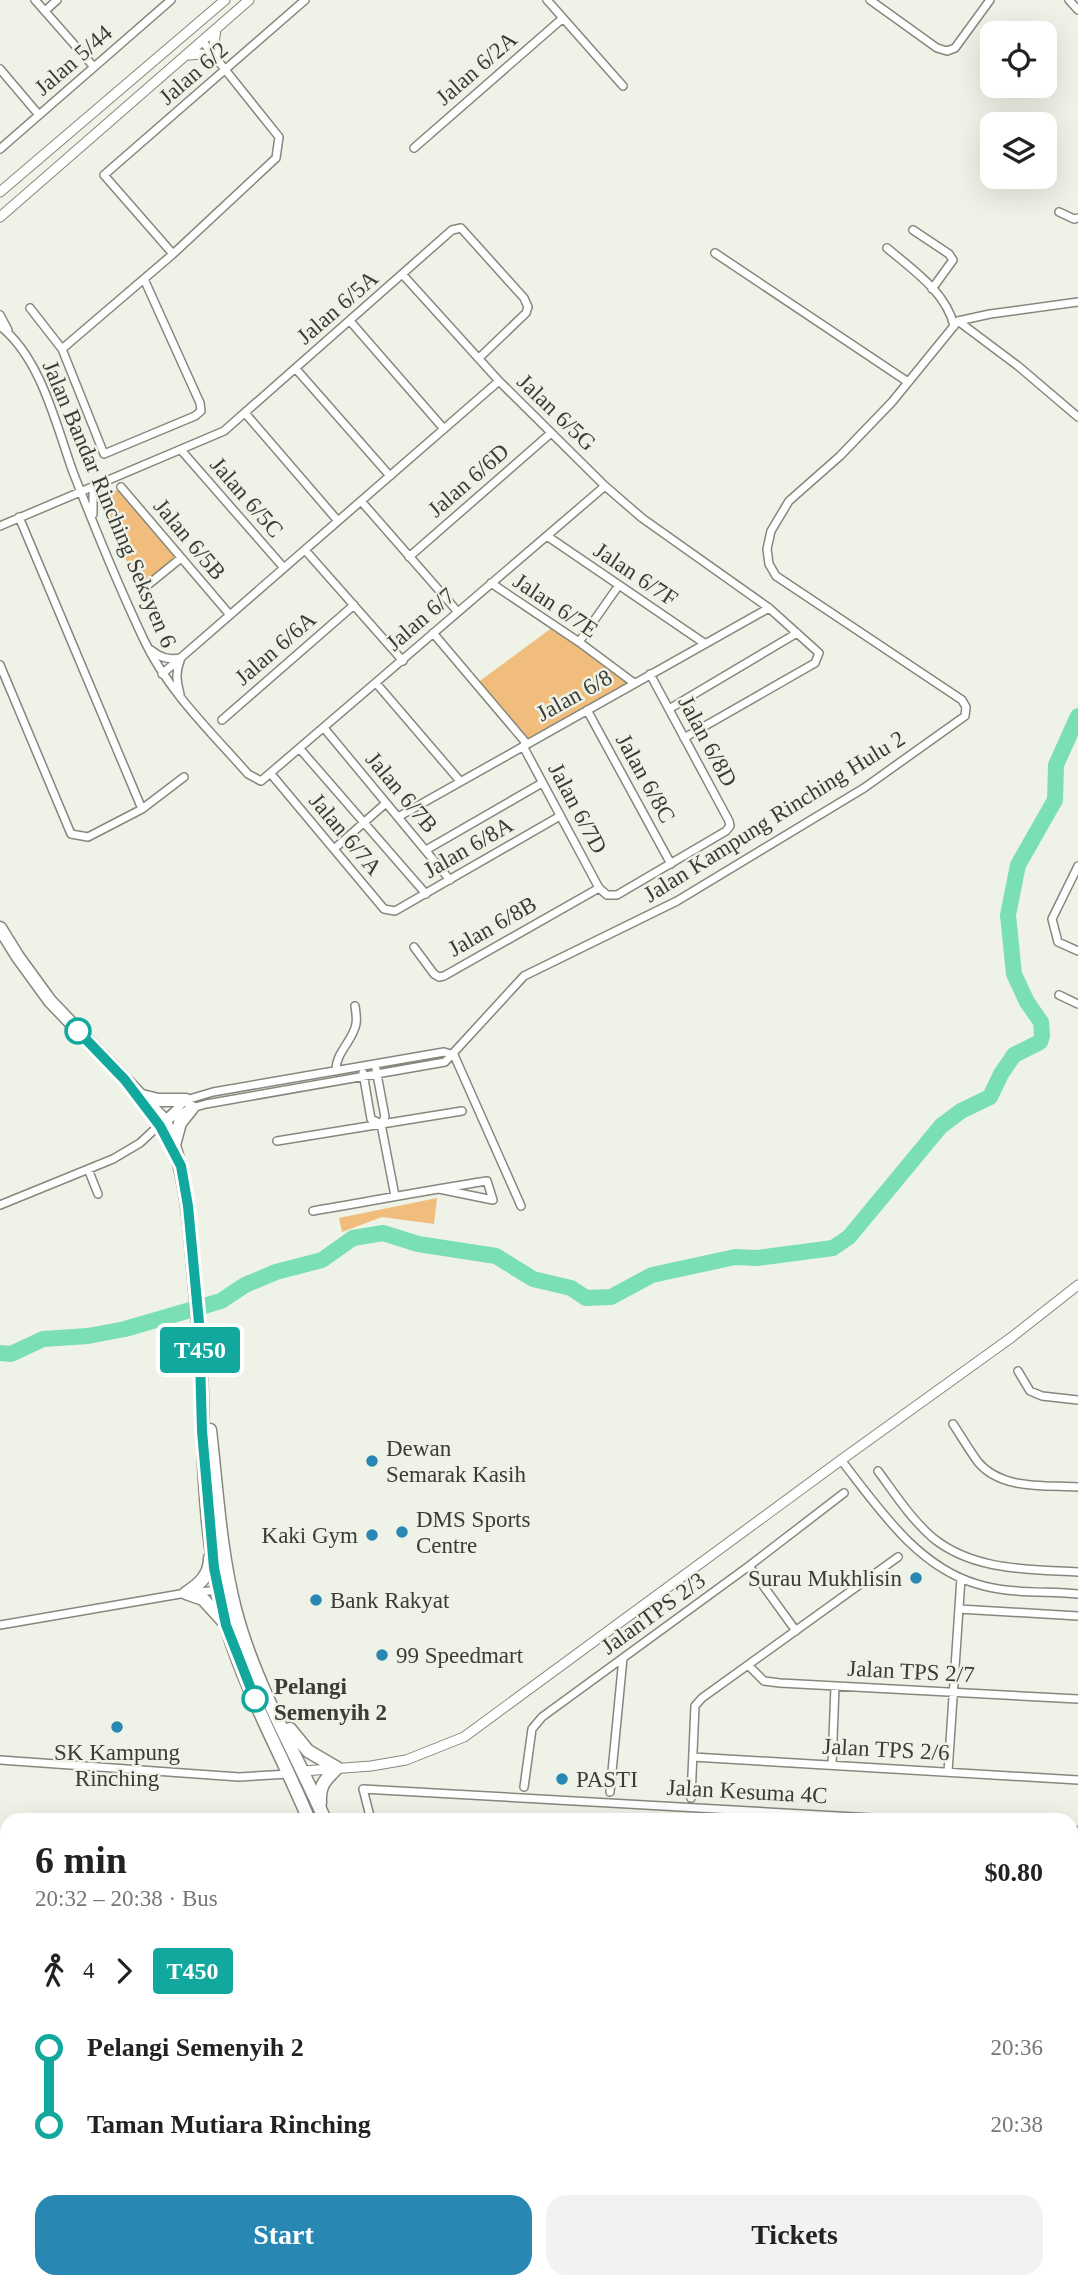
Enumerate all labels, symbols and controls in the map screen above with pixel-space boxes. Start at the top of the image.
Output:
street label: Jalan 5/44 [30,20,117,101]
map controls [980,21,1057,189]
button: locate [980,21,1057,98]
street label: Jalan 6/2A [431,26,522,110]
street label: Jalan 6/2 [154,37,233,110]
button: layers [980,112,1057,189]
street label: Jalan 6/5A [292,265,383,349]
street label: Jalan Bandar Rinching Seksyen 6 [38,357,181,651]
street label: Jalan 6/5G [512,369,601,456]
street label: Jalan 6/6D [423,438,514,522]
street label: Jalan 6/5C [205,452,288,542]
street label: Jalan 6/5B [149,494,231,585]
street label: Jalan 6/7F [589,537,682,611]
street label: Jalan 6/7E [509,568,603,643]
street label: Jalan 6/7 [381,583,460,656]
street label: Jalan 6/6A [230,606,321,690]
street label: Jalan 6/8 [532,665,616,726]
street label: Jalan 6/8D [673,692,742,791]
street label: Jalan Kampung Rinching Hulu 2 [639,726,909,907]
street label: Jalan 6/8C [611,729,680,827]
street label: Jalan 6/7B [361,747,443,838]
street label: Jalan 6/7D [543,759,612,858]
street label: Jalan 6/7A [304,788,387,881]
street label: Jalan 6/8A [419,812,518,883]
street label: Jalan 6/8B [444,891,541,962]
unlabelled marker [65,1018,91,1044]
line badge: T450 [151,1327,249,1373]
text: T450 [174,1337,226,1363]
place label: Dewan Semarak Kasih [386,1436,526,1487]
marker: Dewan Semarak Kasih [364,1453,380,1469]
place label: DMS Sports Centre [416,1507,530,1558]
place label: Kaki Gym [262,1523,358,1548]
marker: DMS Sports Centre [394,1524,410,1540]
marker: Kaki Gym [364,1527,380,1543]
place label: Surau Mukhlisin [748,1566,902,1591]
street label: JalanTPS 2/3 [597,1567,710,1659]
marker: Surau Mukhlisin [908,1570,924,1586]
place label: Bank Rakyat [330,1588,450,1613]
marker: Bank Rakyat [308,1592,324,1608]
place label: 99 Speedmart [396,1643,524,1668]
marker: 99 Speedmart [374,1647,390,1663]
street label: Jalan TPS 2/7 [847,1656,975,1687]
place label: Pelangi Semenyih 2 [274,1674,387,1725]
marker: Pelangi Semenyih 2 [242,1686,268,1712]
marker: SK Kampung Rinching [109,1719,125,1735]
street label: Jalan TPS 2/6 [822,1734,950,1765]
place label: SK Kampung Rinching [54,1740,180,1791]
place label: PASTI [576,1767,638,1792]
marker: PASTI [554,1771,570,1787]
street label: Jalan Kesuma 4C [666,1775,828,1808]
text: 6 min [35,1839,127,1881]
text: $0.80 [985,1858,1043,1887]
text: 20:32 – 20:38 · Bus [35,1886,218,1911]
icon: walk [35,1952,73,1990]
icon: forward [105,1952,143,1990]
text: 4 [83,1958,95,1983]
text: T450 [167,1958,219,1984]
text: Pelangi Semenyih 2 [87,2033,304,2062]
text: 20:36 [991,2035,1043,2060]
text: Taman Mutiara Rinching [87,2110,371,2139]
text: 20:38 [991,2112,1043,2137]
button: Start [35,2195,532,2275]
button: Tickets [546,2195,1043,2275]

